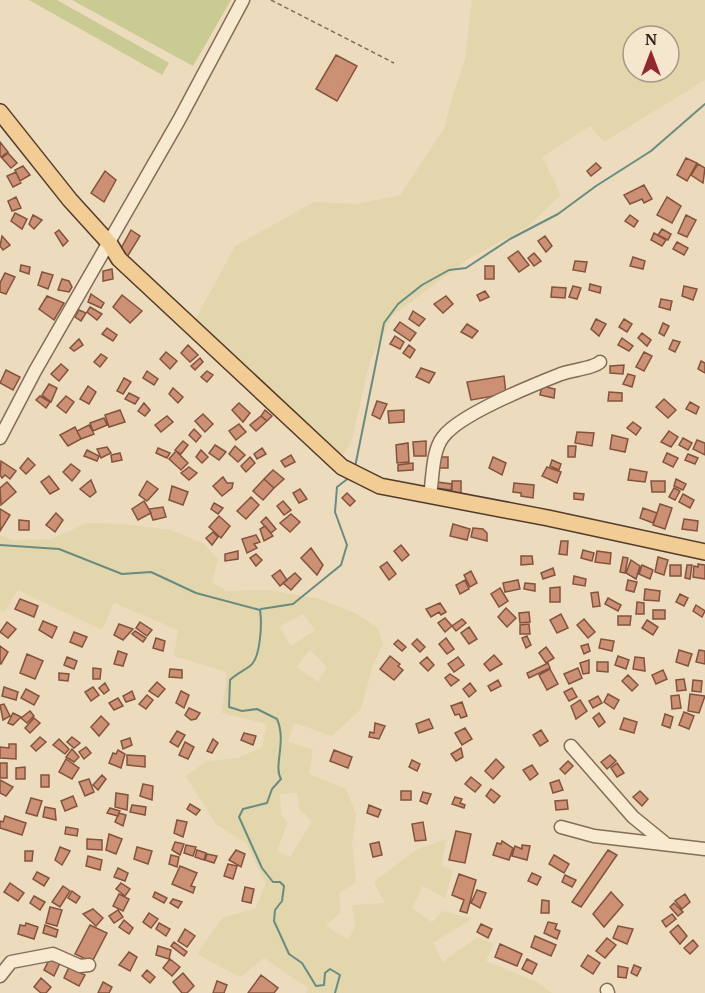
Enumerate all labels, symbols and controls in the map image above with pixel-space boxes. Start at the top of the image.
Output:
north arrow [621,24,681,84]
text: N [645,28,657,50]

